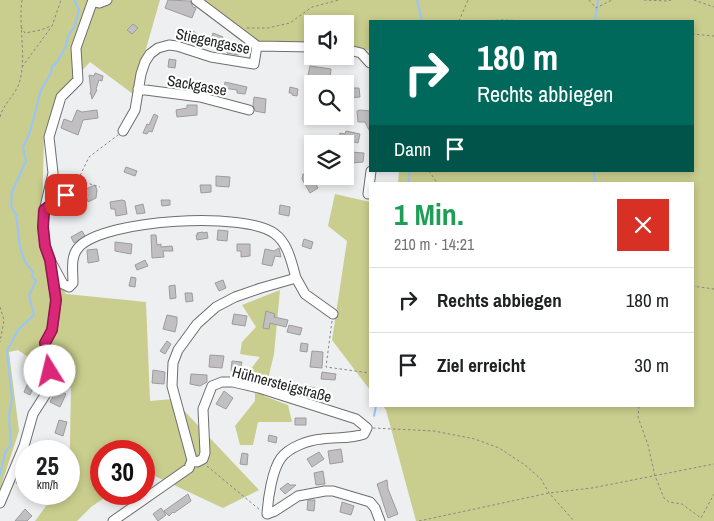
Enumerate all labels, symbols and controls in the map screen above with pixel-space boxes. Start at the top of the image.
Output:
map controls [304,15,354,185]
button: sound [304,15,354,65]
street label: Stiegengasse [174,23,252,59]
text: 180 m [477,34,558,81]
icon: right [394,40,459,105]
street label: Sackgasse [166,69,229,101]
button: search [304,75,354,125]
text: Rechts abbiegen [477,79,613,109]
button: layers [304,135,354,185]
icon: arrive [441,135,469,163]
text: Dann [394,136,431,162]
pin [45,174,87,216]
icon: arrive [52,181,80,209]
text: 1 Min. [394,194,464,234]
button: close [617,199,669,251]
text: 210 m · 14:21 [394,233,474,255]
icon: right [394,286,422,314]
text: Rechts abbiegen [437,287,562,313]
text: 180 m [626,287,669,313]
position arrow [23,344,75,396]
icon: arrive [394,351,422,379]
text: Ziel erreicht [437,352,525,378]
text: 30 m [634,352,669,378]
street label: Hühnersteigstraße [230,361,334,407]
speed limit sign: 30 [90,440,155,505]
text: 25 [36,449,59,483]
text: km/h [37,477,58,493]

